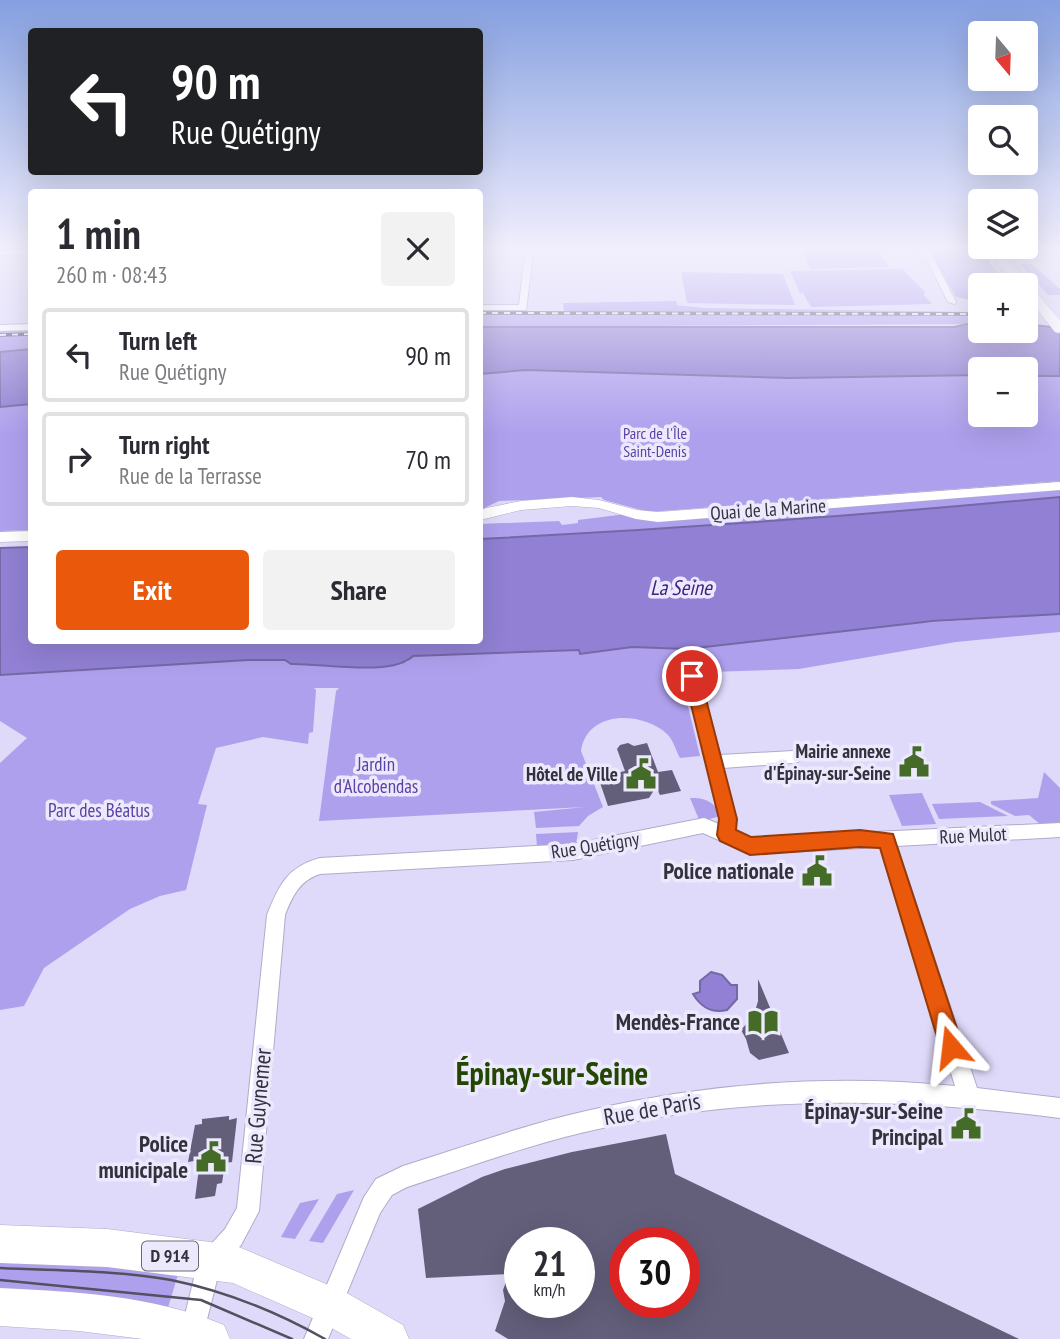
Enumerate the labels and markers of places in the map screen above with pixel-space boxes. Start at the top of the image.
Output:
pin [662,646,722,706]
place label: Mairie annexe d'Épinay-sur-Seine [764,739,891,785]
public building icon: Mairie annexe d'Épinay-sur-Seine [897,745,931,779]
public building icon: Hôtel de Ville [624,757,658,791]
place label: Hôtel de Ville [526,762,618,786]
public building icon: Police nationale [800,854,834,888]
place label: Police nationale [663,856,794,885]
library icon: Mendès-France [746,1005,780,1039]
place label: Mendès-France [616,1007,740,1036]
place label: Épinay-sur-Seine Principal [805,1096,943,1151]
public building icon: Épinay-sur-Seine Principal [949,1107,983,1141]
place label: Police municipale [99,1129,188,1184]
public building icon: Police municipale [194,1140,228,1174]

